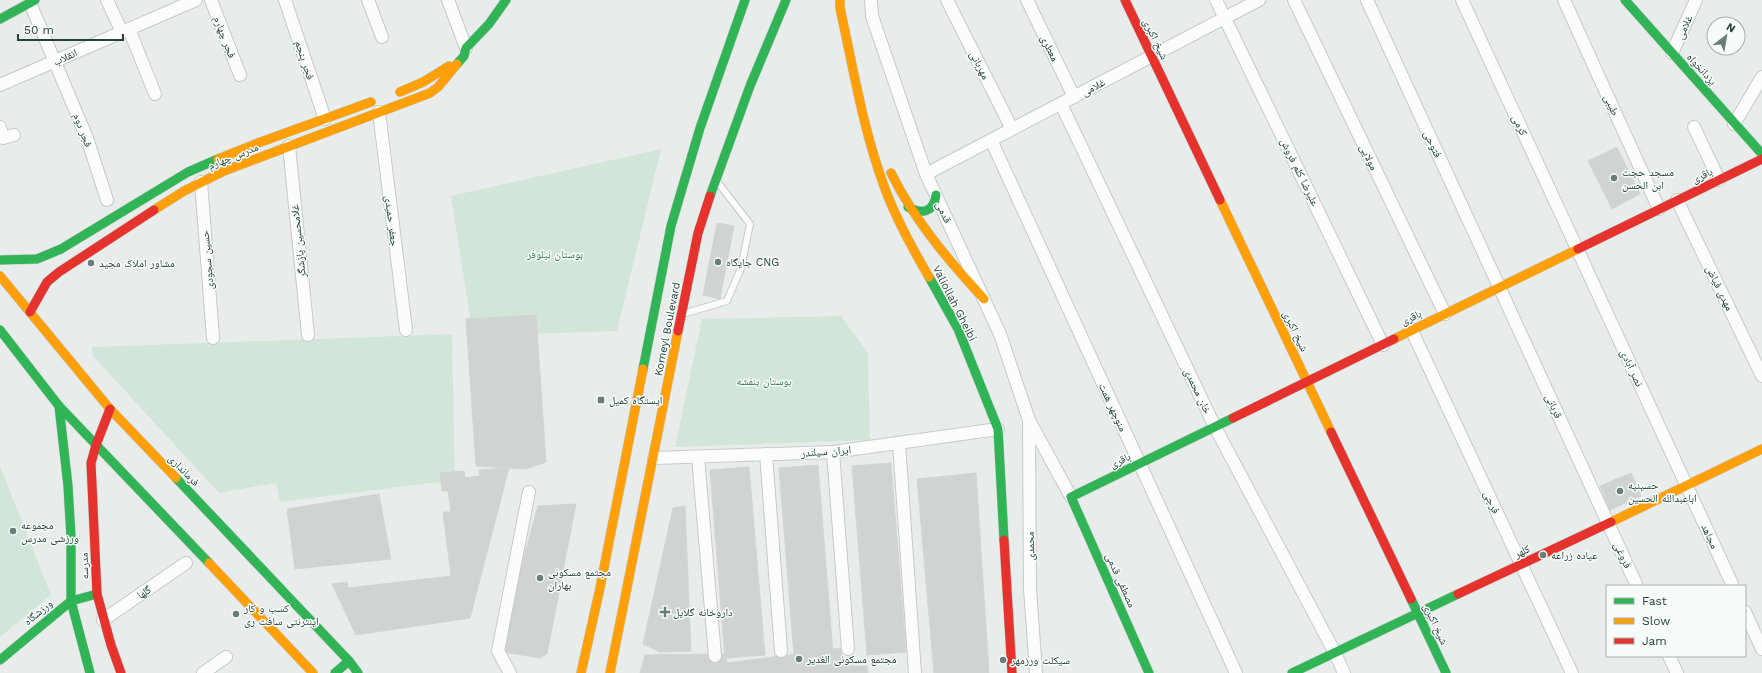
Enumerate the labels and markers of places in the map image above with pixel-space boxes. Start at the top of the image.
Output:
place label: مسجد حجت ابن الحسن [1622,166,1674,192]
marker: مسجد حجت ابن الحسن [1609,173,1619,183]
place label: جایگاه CNG [726,256,779,269]
place label: مشاور املاک مجید [99,257,175,270]
marker: جایگاه CNG [713,257,723,267]
marker: مشاور املاک مجید [86,258,96,268]
place label: ایستگاه کمیل [609,394,662,407]
marker: ایستگاه کمیل [596,395,606,405]
place label: حسینیه اباعبدالله الحسین [1628,479,1697,505]
marker: حسینیه اباعبدالله الحسین [1615,486,1625,496]
place label: مجموعه ورزشی مدرس [21,519,79,545]
marker: مجموعه ورزشی مدرس [8,526,18,536]
place label: عیاده زراعه [1551,549,1598,562]
marker: عیاده زراعه [1538,550,1548,560]
place label: مجتمع مسکونی بهاران [548,566,611,592]
marker: مجتمع مسکونی بهاران [535,573,545,583]
place label: کسب و کار اینترنتی سافت ری [243,602,319,628]
place label: داروخانه گلایل [673,606,733,619]
marker: داروخانه گلایل [660,607,670,617]
marker: کسب و کار اینترنتی سافت ری [231,609,241,619]
place label: مجتمع مسکونی الغدیر [806,653,897,666]
marker: مجتمع مسکونی الغدیر [794,654,804,664]
place label: سیکلت ورزمهر [1010,654,1070,667]
marker: سیکلت ورزمهر [998,655,1008,665]

